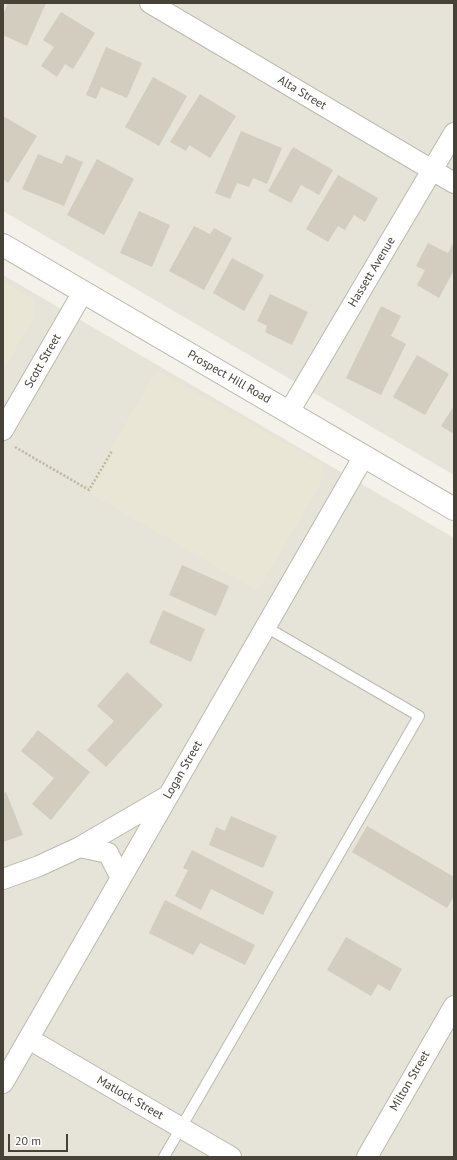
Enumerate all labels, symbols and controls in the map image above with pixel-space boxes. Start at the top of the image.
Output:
street label: Alta Street [275,73,329,113]
street label: Hassett Avenue [345,234,399,310]
street label: Scott Street [22,331,64,391]
street label: Prospect Hill Road [185,347,273,407]
street label: Logan Street [161,738,205,802]
street label: Milton Street [387,1048,433,1114]
street label: Matlock Street [94,1073,166,1123]
scale bar [10,1126,70,1152]
text: 20 m [15,1133,41,1148]

